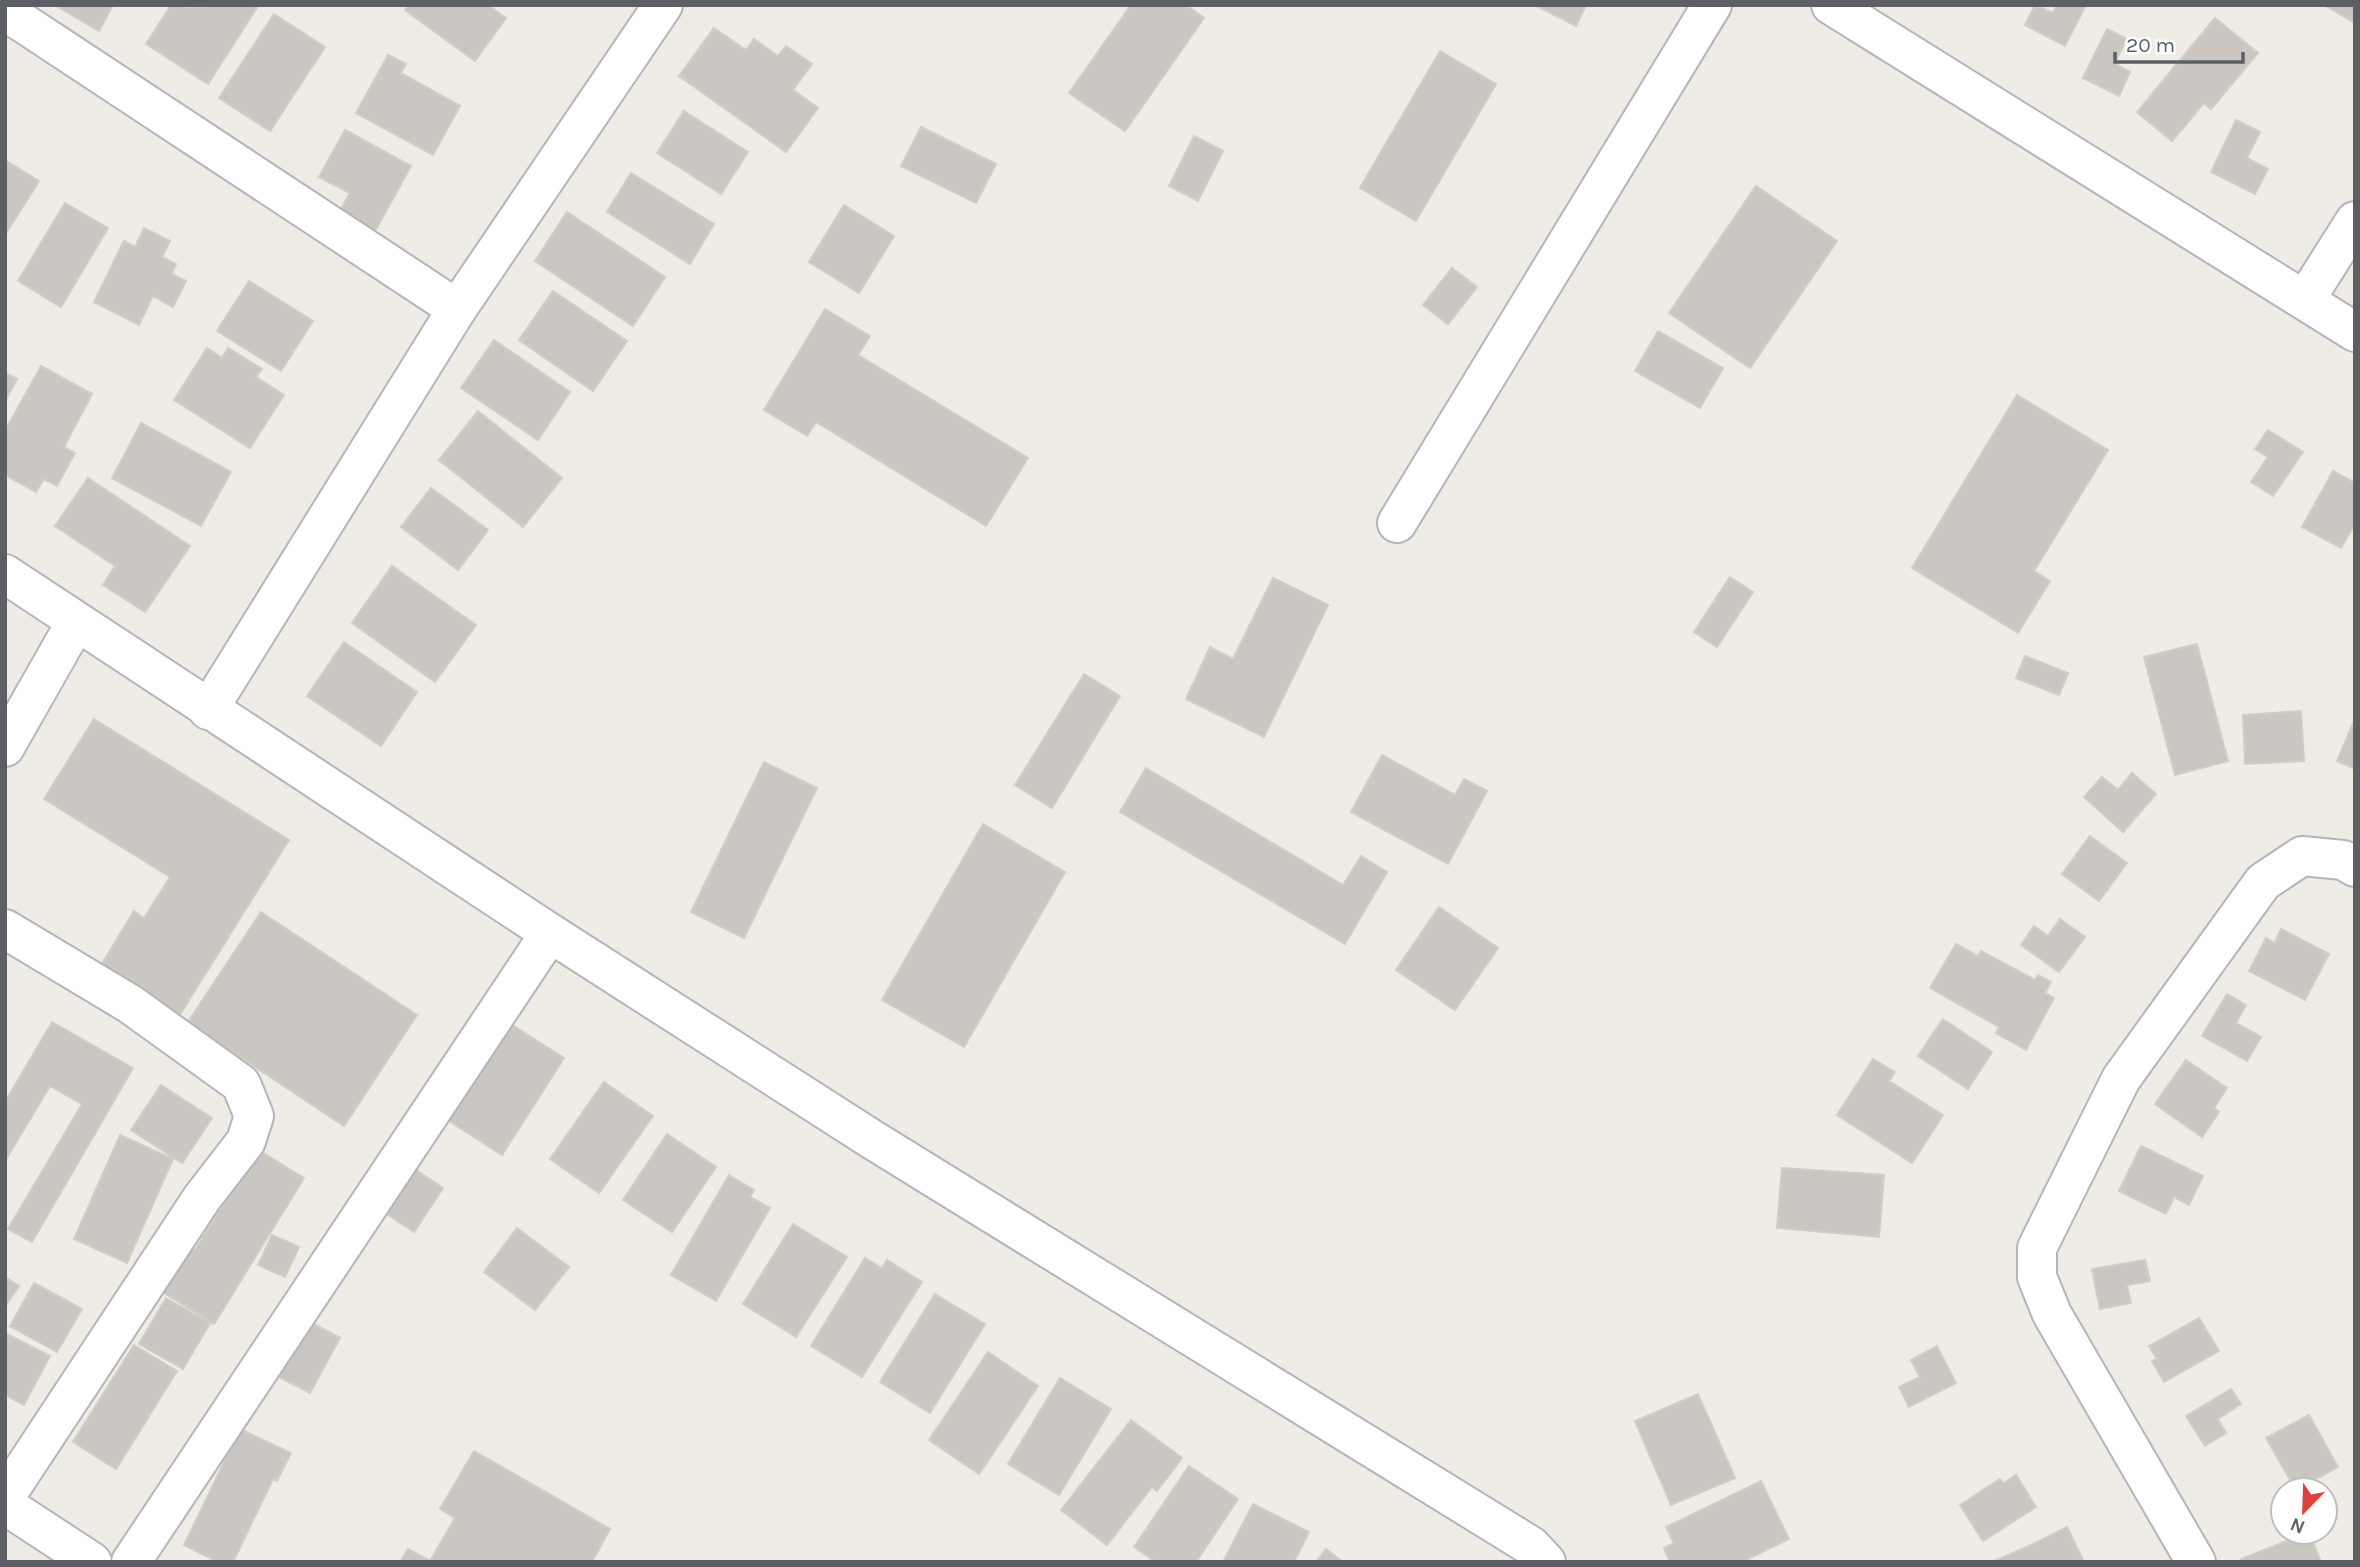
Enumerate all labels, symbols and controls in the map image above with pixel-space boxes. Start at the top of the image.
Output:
scale bar [2115,21,2243,65]
text: 20 m [2126,33,2175,57]
north arrow [2269,1476,2339,1546]
text: N [2287,1513,2308,1539]

